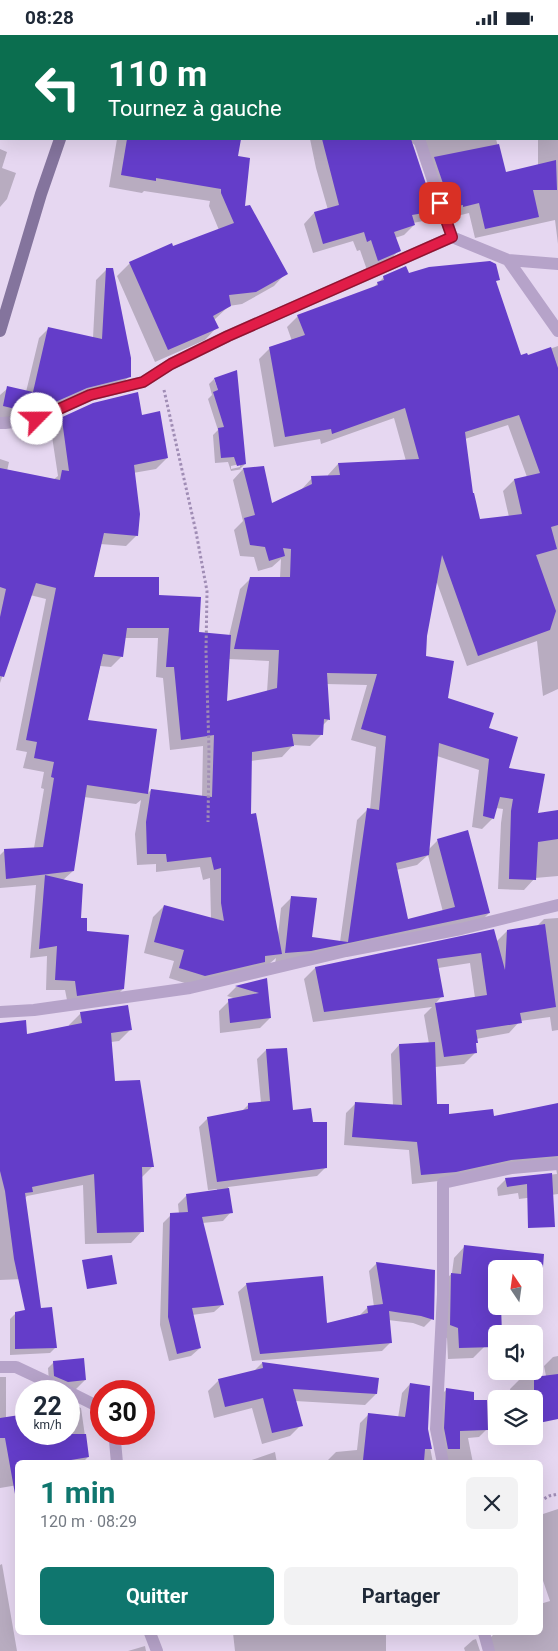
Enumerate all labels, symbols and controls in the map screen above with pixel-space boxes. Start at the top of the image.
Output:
text: 08:28 [25,6,74,29]
text: 110 m [108,54,207,95]
icon: left [25,55,90,120]
text: Tournez à gauche [108,96,282,121]
pin [419,182,461,224]
icon: arrive [426,189,454,217]
position arrow [10,392,62,444]
north arrow [488,1260,542,1315]
map controls [488,1260,543,1445]
button: sound [488,1325,543,1380]
speed limit sign: 30 [90,1380,155,1445]
button: layers [488,1390,543,1445]
text: 22 [33,1392,62,1421]
text: km/h [33,1418,62,1432]
text: 1 min [40,1475,115,1510]
button: close [466,1477,518,1529]
text: 120 m · 08:29 [40,1512,137,1531]
button: Quitter [40,1567,274,1625]
button: Partager [284,1567,518,1625]

